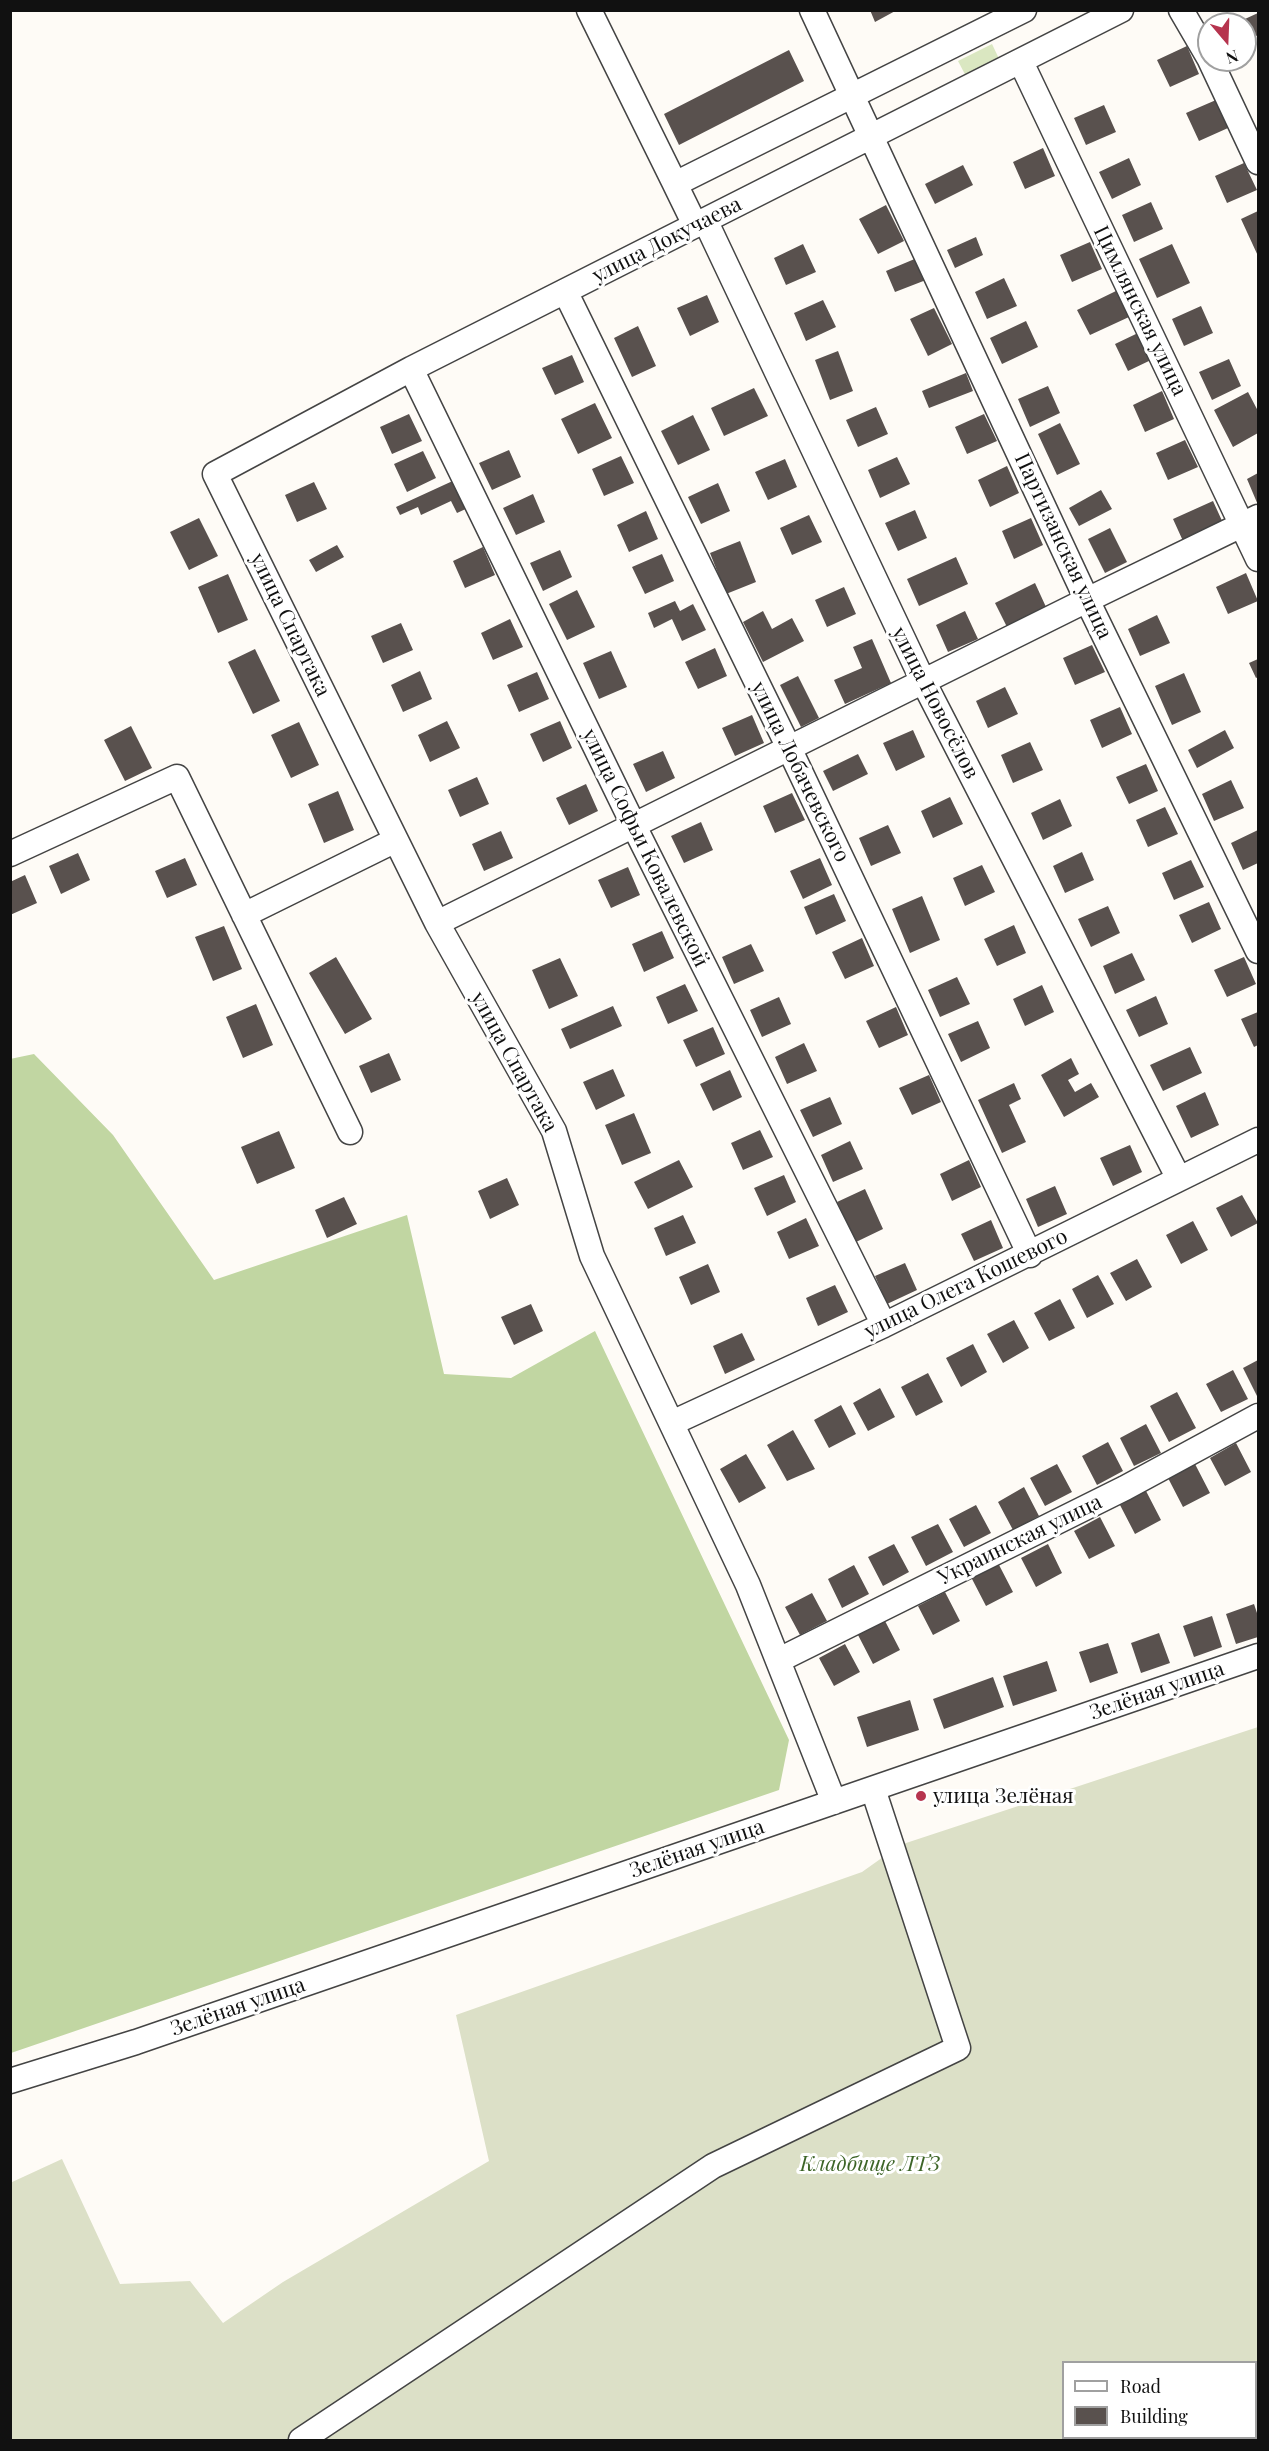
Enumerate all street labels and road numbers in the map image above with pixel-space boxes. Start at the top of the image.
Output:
street label: улица Докучаева [588,192,746,288]
street label: Цимлянская улица [1088,222,1192,400]
street label: Партизанская улица [1009,449,1117,643]
street label: улица Спартака [244,549,336,701]
street label: улица Новосёлов [886,623,984,783]
street label: улица Лобачевского [745,678,855,866]
street label: улица Софьи Ковалевской [576,725,714,971]
street label: улица Спартака [465,987,563,1137]
street label: улица Олега Кошевого [860,1224,1072,1344]
street label: Украинская улица [934,1489,1106,1591]
street label: Зелёная улица [1086,1656,1228,1726]
street label: Зелёная улица [626,1814,768,1884]
street label: Зелёная улица [167,1972,309,2042]

